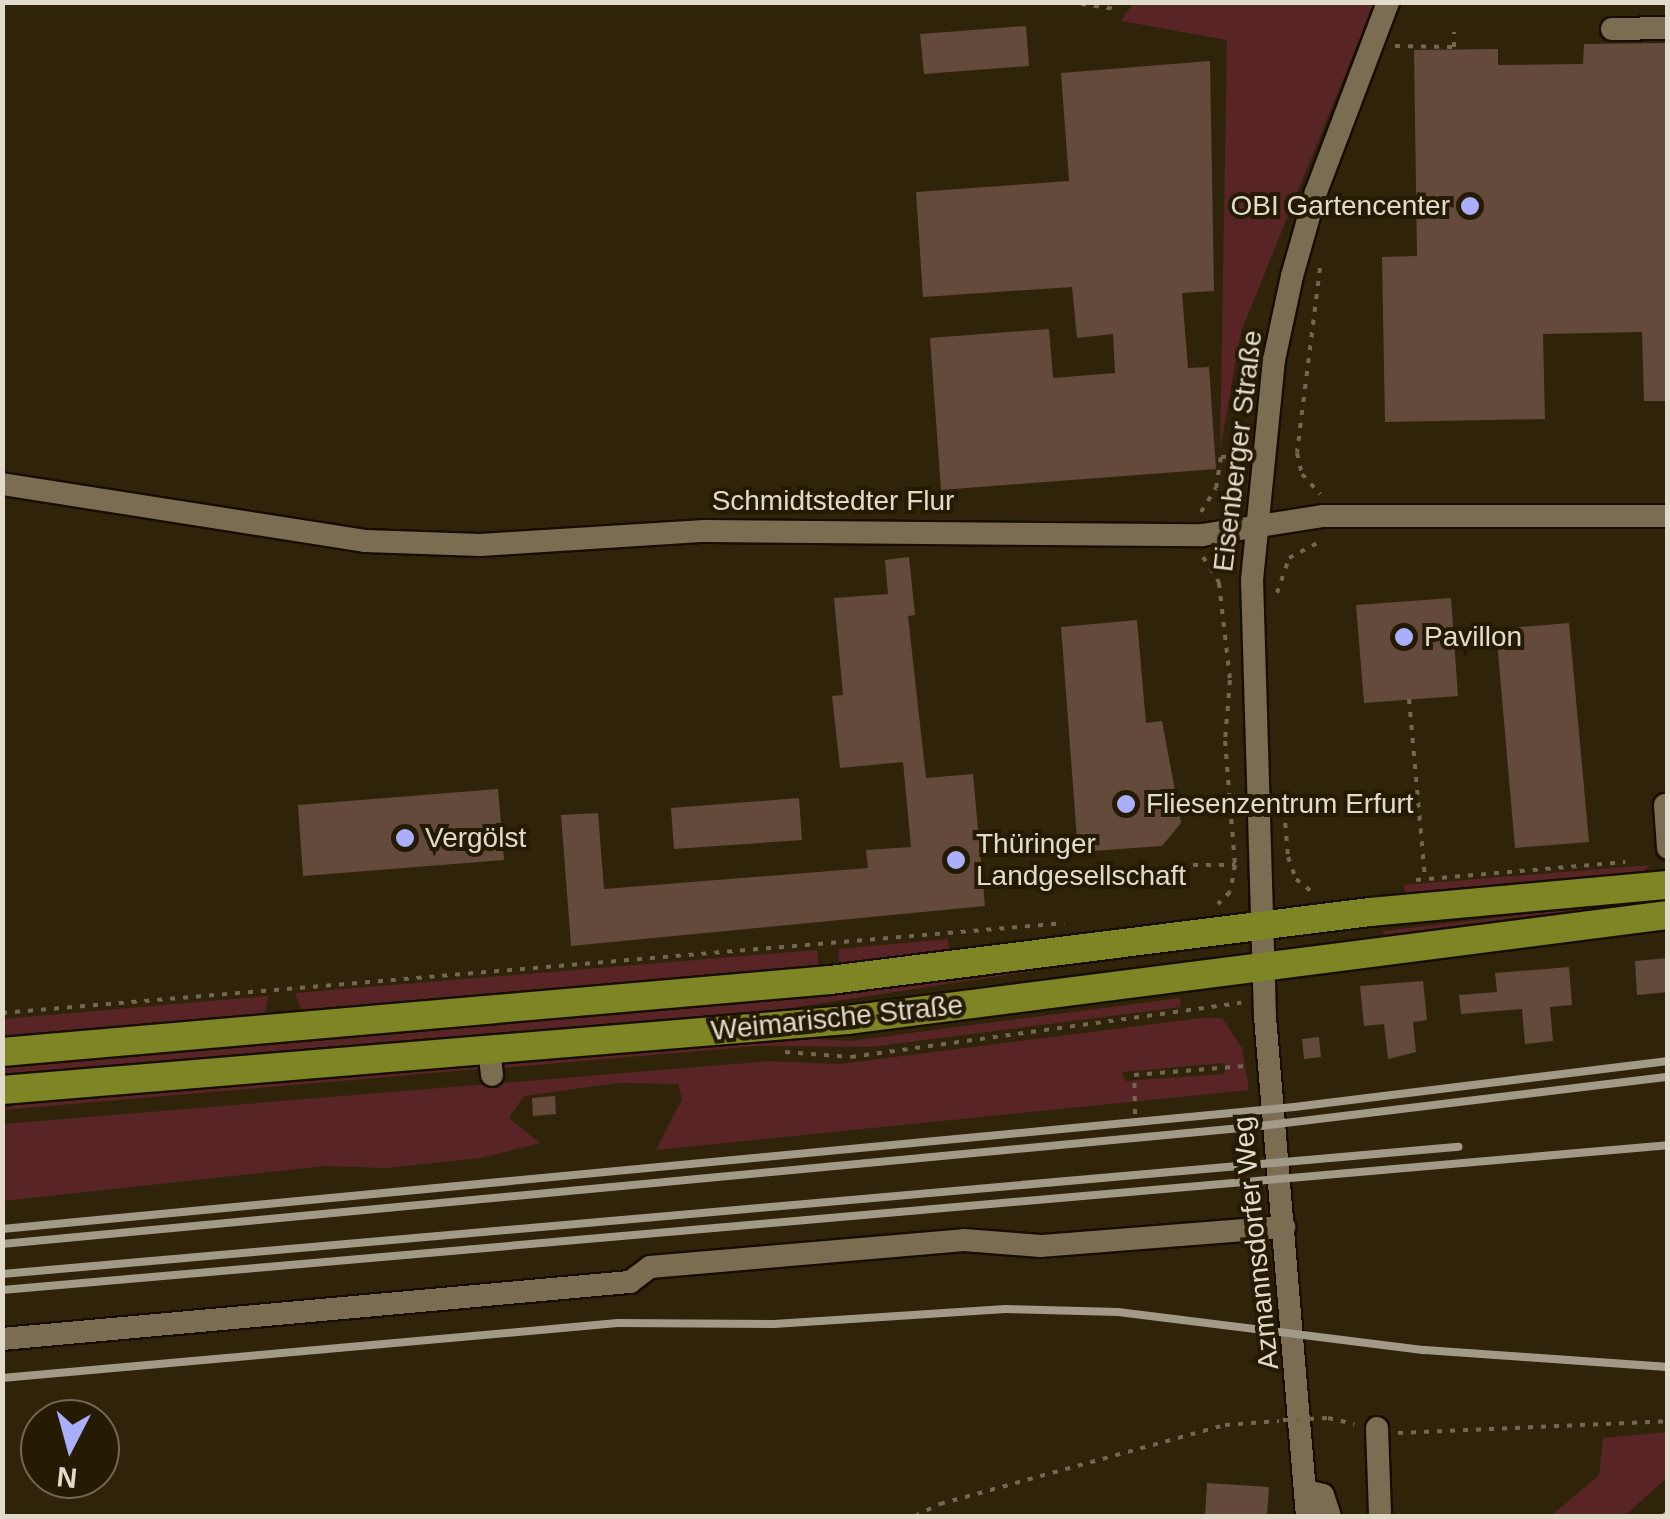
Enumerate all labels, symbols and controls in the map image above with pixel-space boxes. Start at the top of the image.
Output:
place label: OBI Gartencenter [1231,189,1450,223]
marker: OBI Gartencenter [1459,195,1481,217]
street label: Eisenberger Straße [1207,328,1269,574]
street label: Schmidtstedter Flur [712,484,954,518]
place label: Pavillon [1424,620,1522,654]
marker: Pavillon [1393,626,1415,648]
place label: Fliesenzentrum Erfurt [1146,787,1414,821]
marker: Fliesenzentrum Erfurt [1115,793,1137,815]
place label: Vergölst [425,821,526,855]
marker: Vergölst [394,827,416,849]
place label: Thüringer Landgesellschaft [976,827,1186,893]
marker: Thüringer Landgesellschaft [945,849,967,871]
street label: Weimarische Straße [709,988,965,1048]
street label: Azmannsdorfer Weg [1226,1115,1286,1371]
north arrow [20,1399,120,1499]
text: N [55,1461,79,1494]

